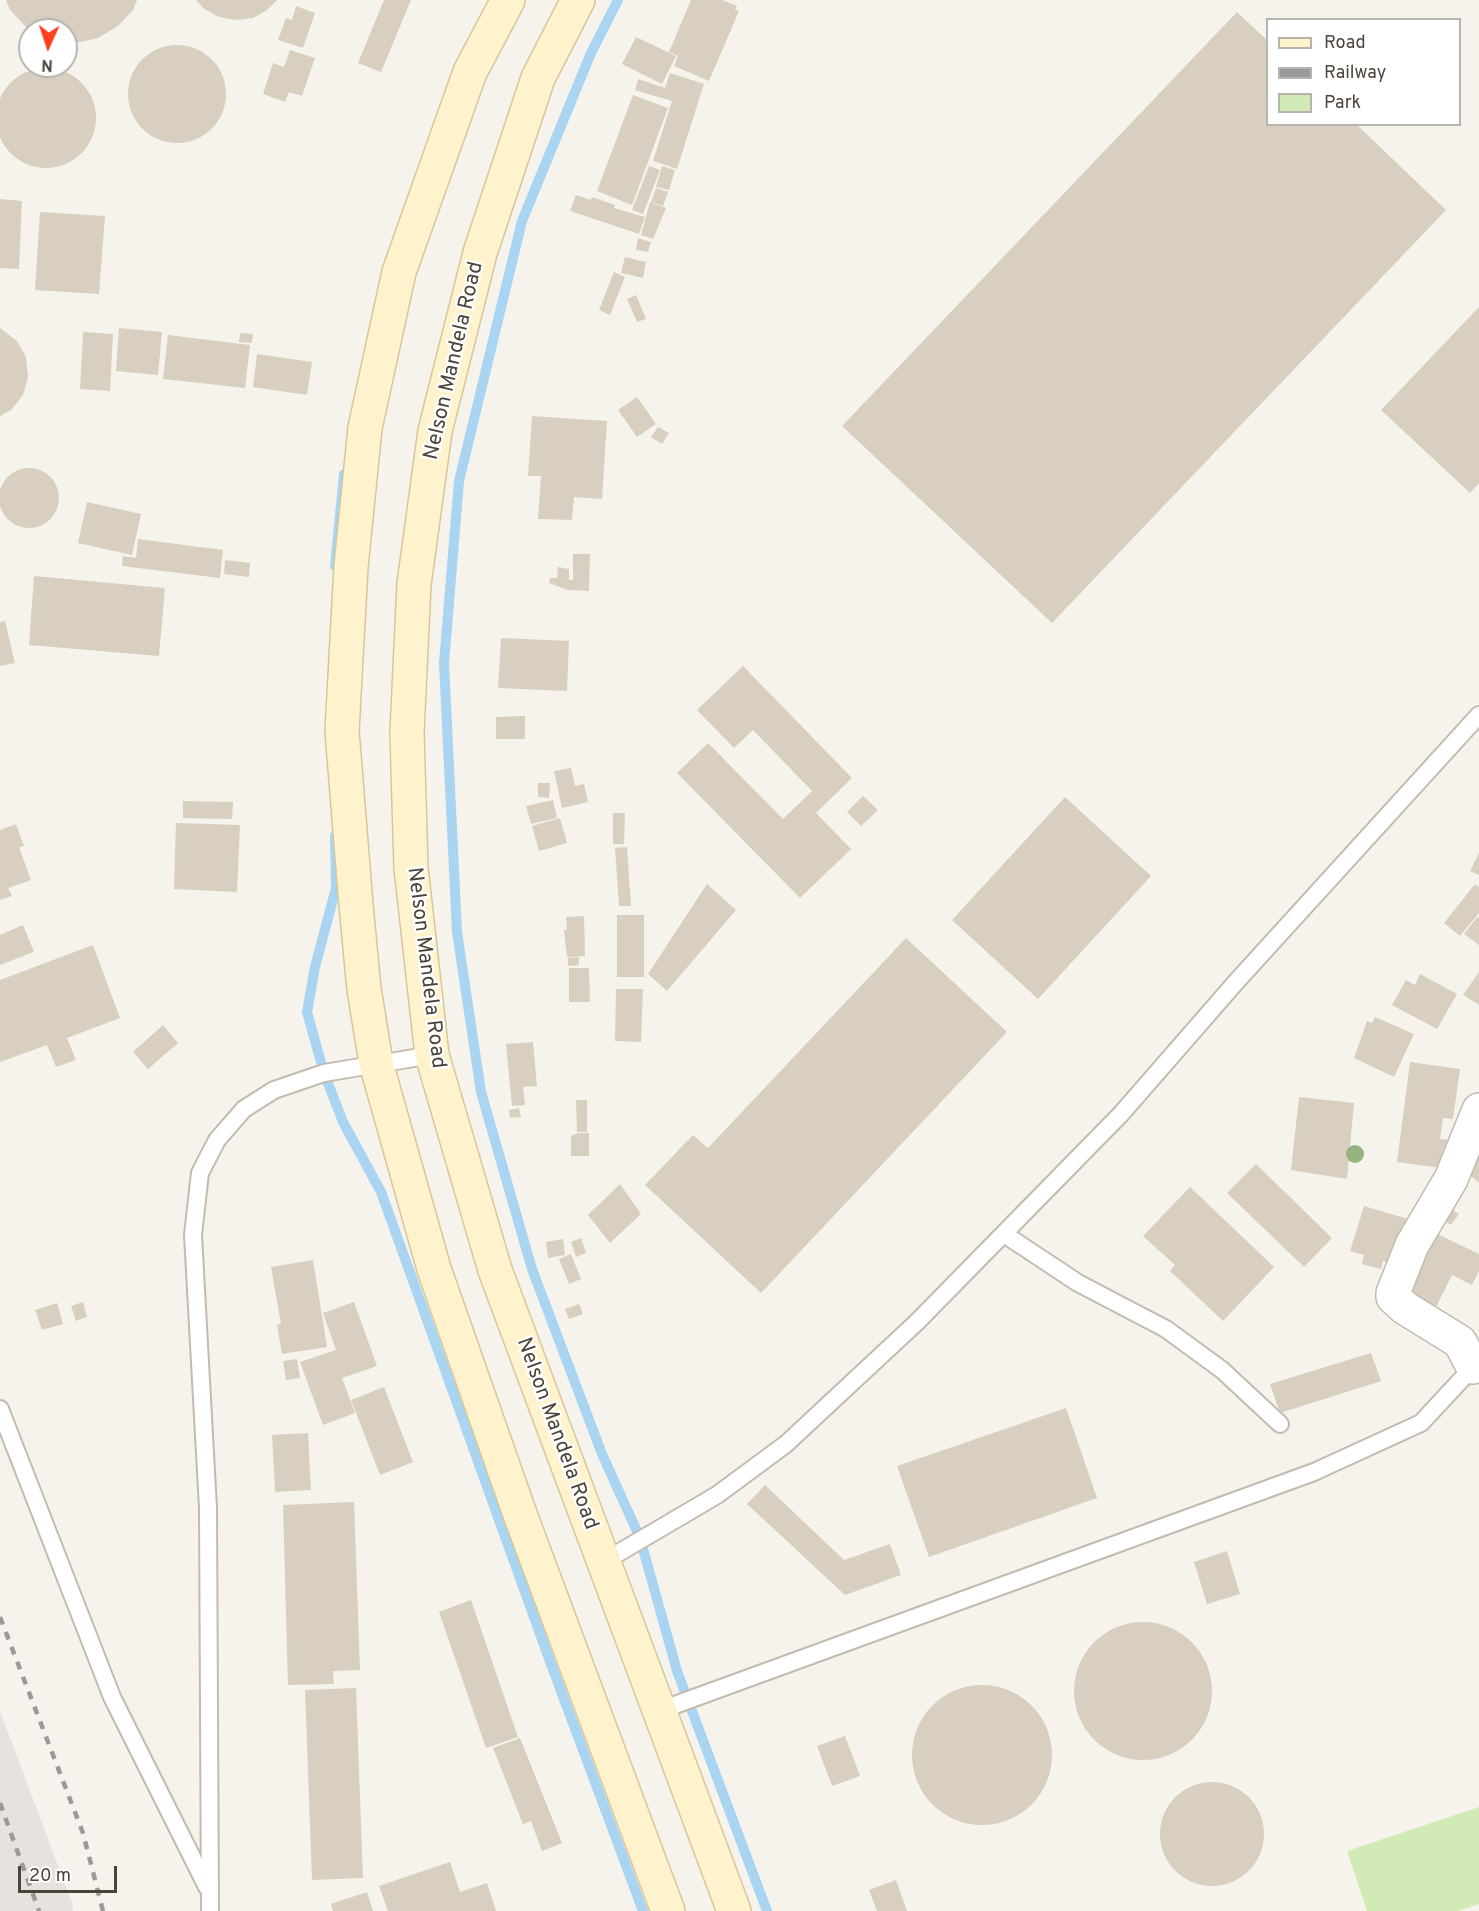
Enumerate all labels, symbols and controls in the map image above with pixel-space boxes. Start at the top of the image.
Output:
north arrow [18,18,78,78]
legend [1266,18,1461,126]
text: Road [1324,32,1366,55]
text: N [41,54,53,74]
text: Railway [1324,62,1386,85]
text: Park [1324,92,1361,115]
street label: Nelson Mandela Road [420,259,490,463]
street label: Nelson Mandela Road [400,866,450,1070]
street label: Nelson Mandela Road [510,1334,602,1534]
scale bar [21,1854,120,1892]
text: 20 m [29,1865,71,1888]

